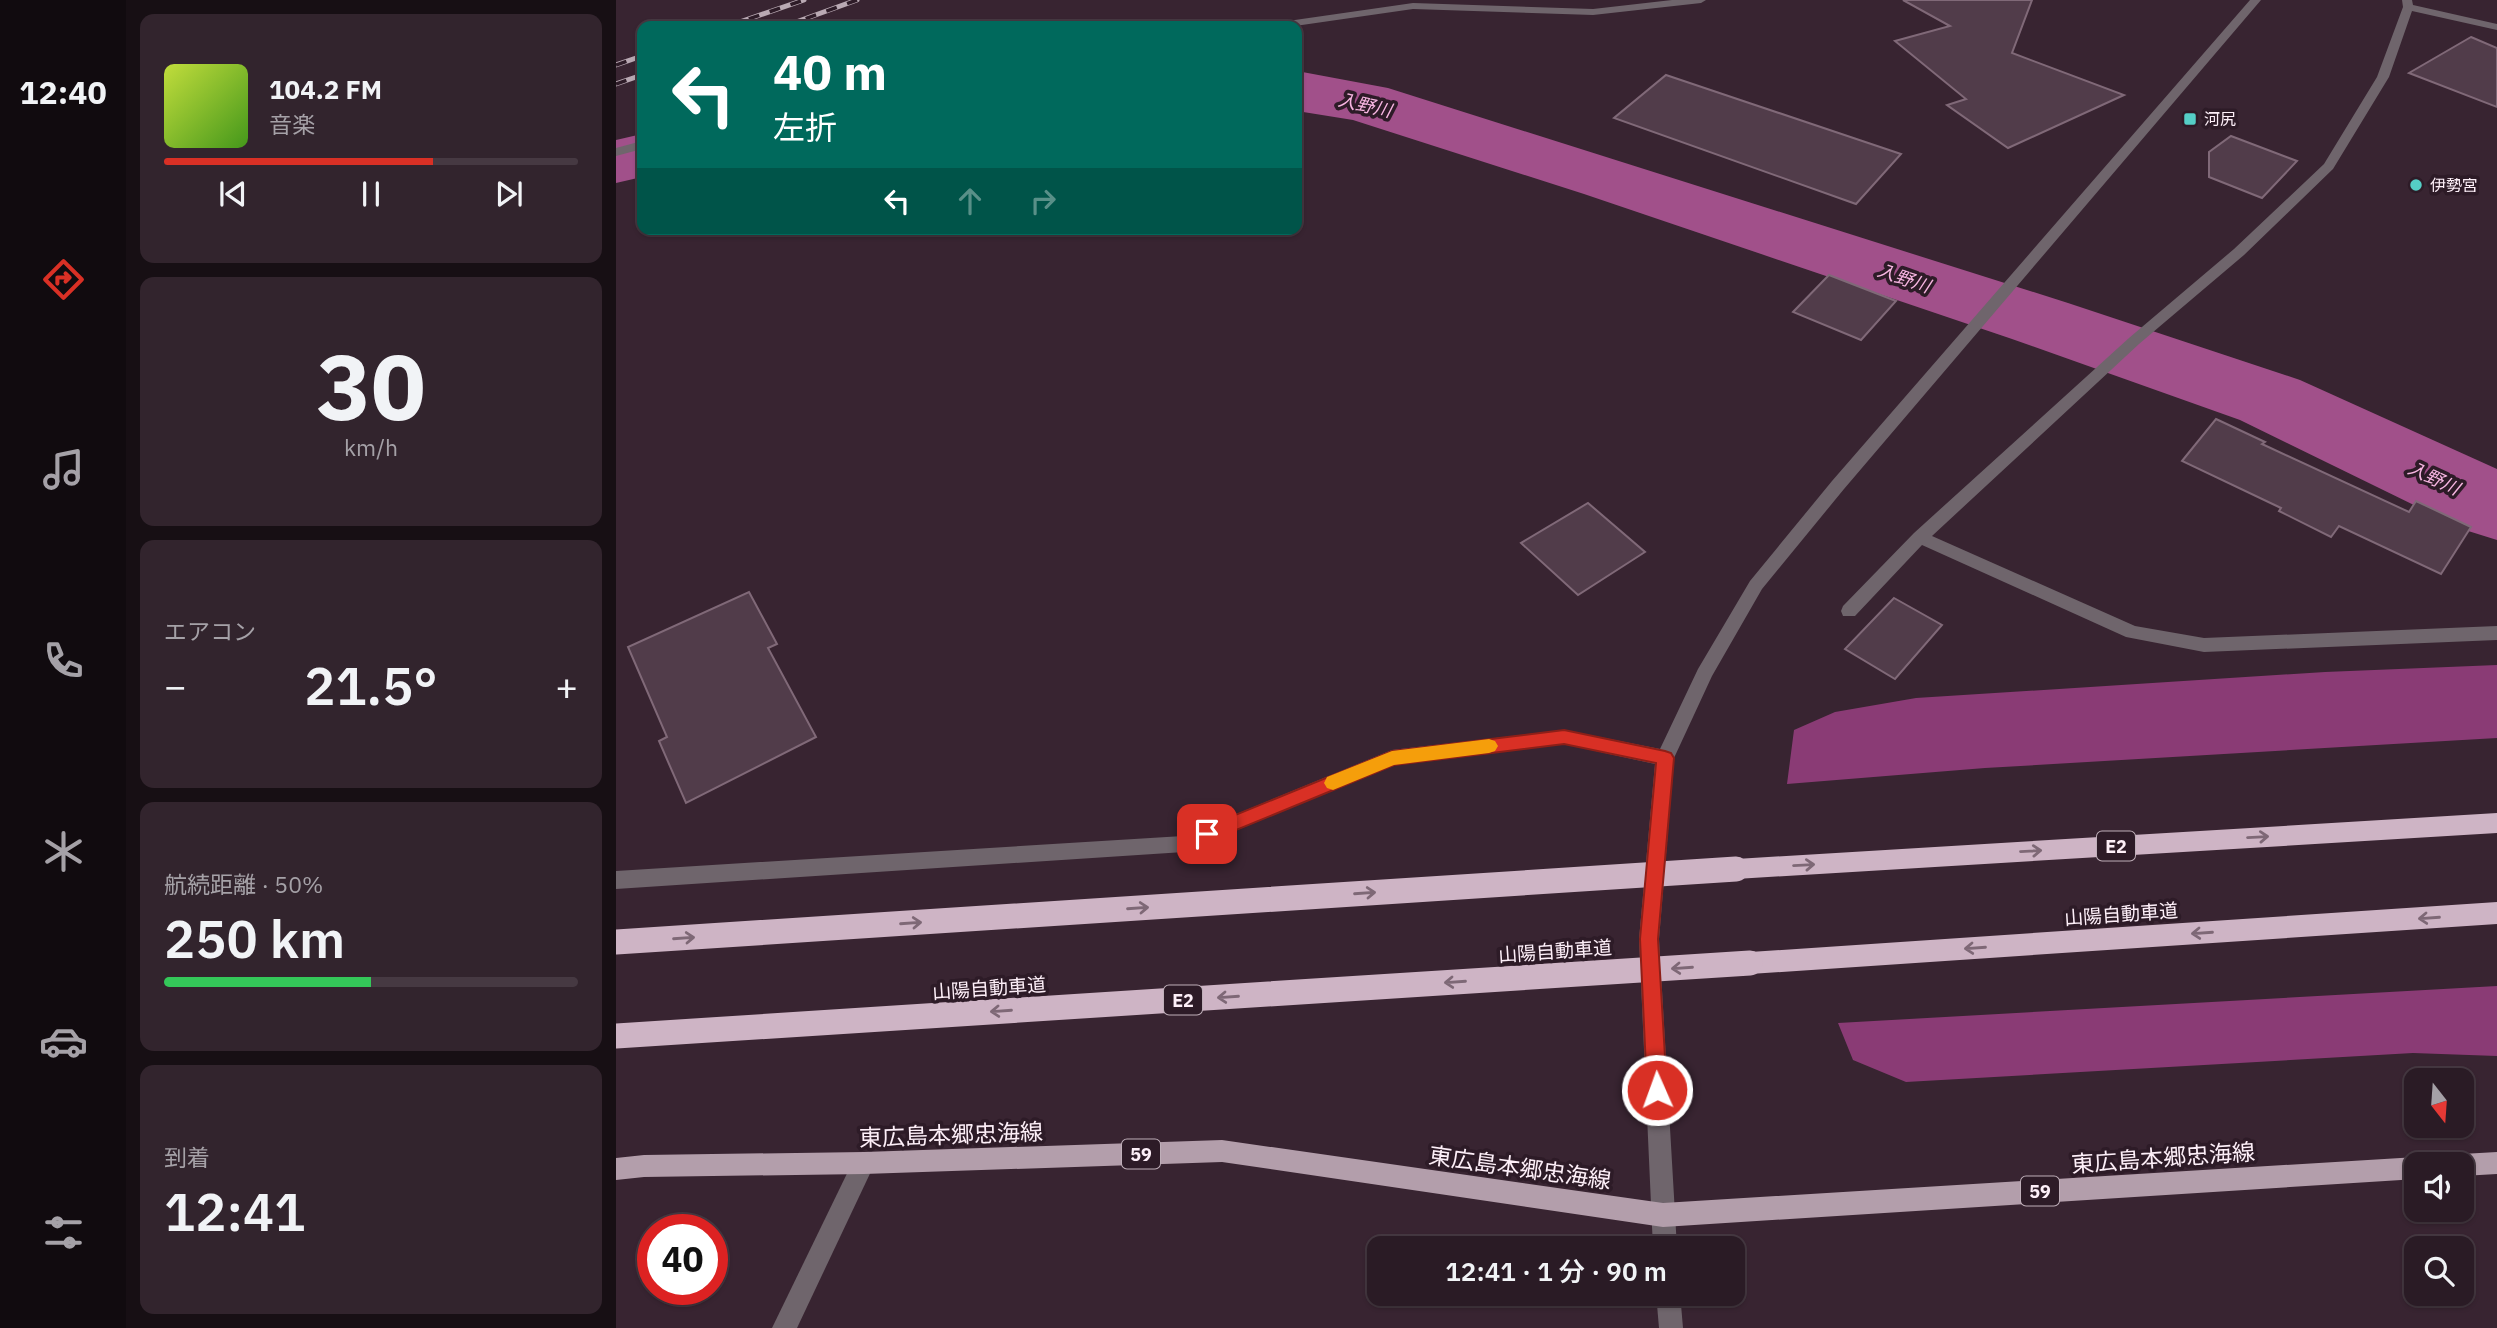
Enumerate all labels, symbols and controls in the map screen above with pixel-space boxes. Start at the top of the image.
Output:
text: 40 m [773,40,887,103]
icon: left [658,49,749,140]
text: 12:40 [19,71,107,113]
text: 104.2 FM [269,72,382,106]
water label: 入野川 [1336,88,1396,123]
text: 左折 [773,106,837,148]
text: 音楽 [269,109,315,139]
place label: 河尻 [2204,109,2236,129]
marker: 河尻 [2182,111,2198,127]
icon: previous [214,175,252,213]
icon: pause [352,175,390,213]
icon: next [490,175,528,213]
place label: 伊勢宮 [2430,175,2478,195]
marker: 伊勢宮 [2408,177,2424,193]
icon: left [878,182,916,220]
icon: ahead [951,182,989,220]
icon: right [1024,182,1062,220]
icon: directions [39,255,88,304]
water label: 入野川 [1875,258,1935,298]
text: 30 [316,327,426,445]
text: km/h [344,432,398,462]
icon: music [39,445,88,494]
water label: 入野川 [2405,456,2465,501]
text: エアコン [164,616,256,646]
icon: phone [39,636,88,685]
text: 21.5° [304,652,438,719]
text: − [164,661,187,710]
text: + [555,661,578,710]
pin [1177,804,1237,864]
icon: arrive [1188,815,1226,853]
icon: climate [39,827,88,876]
one-way arrow [2246,831,2269,844]
road number: E2 [2097,832,2135,860]
one-way arrow [2019,844,2042,857]
one-way arrow [1792,858,1815,871]
text: 航続距離 · 50% [164,869,323,899]
one-way arrow [1353,887,1376,900]
street label: 山陽自動車道 [2063,898,2179,930]
one-way arrow [1126,901,1149,914]
text: 250 km [164,905,345,972]
one-way arrow [2418,912,2441,925]
one-way arrow [899,916,922,929]
one-way arrow [2191,927,2214,940]
one-way arrow [672,931,695,944]
street label: 山陽自動車道 [1497,935,1613,967]
one-way arrow [1964,942,1987,955]
one-way arrow [1671,961,1694,974]
street label: 山陽自動車道 [931,972,1047,1004]
one-way arrow [1444,976,1467,989]
road number: E2 [1164,986,1202,1015]
one-way arrow [1217,991,1240,1004]
one-way arrow [990,1005,1013,1018]
icon: car [39,1017,88,1066]
position arrow [1620,1053,1694,1127]
north arrow [2404,1068,2474,1138]
map controls [2404,1068,2474,1306]
street label: 東広島本郷忠海線 [859,1116,1043,1152]
street label: 東広島本郷忠海線 [2070,1136,2256,1178]
street label: 東広島本郷忠海線 [1427,1139,1613,1195]
road number: 59 [1122,1140,1160,1168]
text: 到着 [164,1142,210,1172]
button: sound [2404,1152,2474,1222]
road number: 59 [2021,1176,2059,1206]
text: 12:41 [164,1178,305,1245]
icon: filters [39,1208,88,1257]
speed limit sign: 40 [637,1214,728,1305]
button: search [2404,1236,2474,1306]
text: 12:41 · 1 分 · 90 m [1445,1254,1667,1288]

